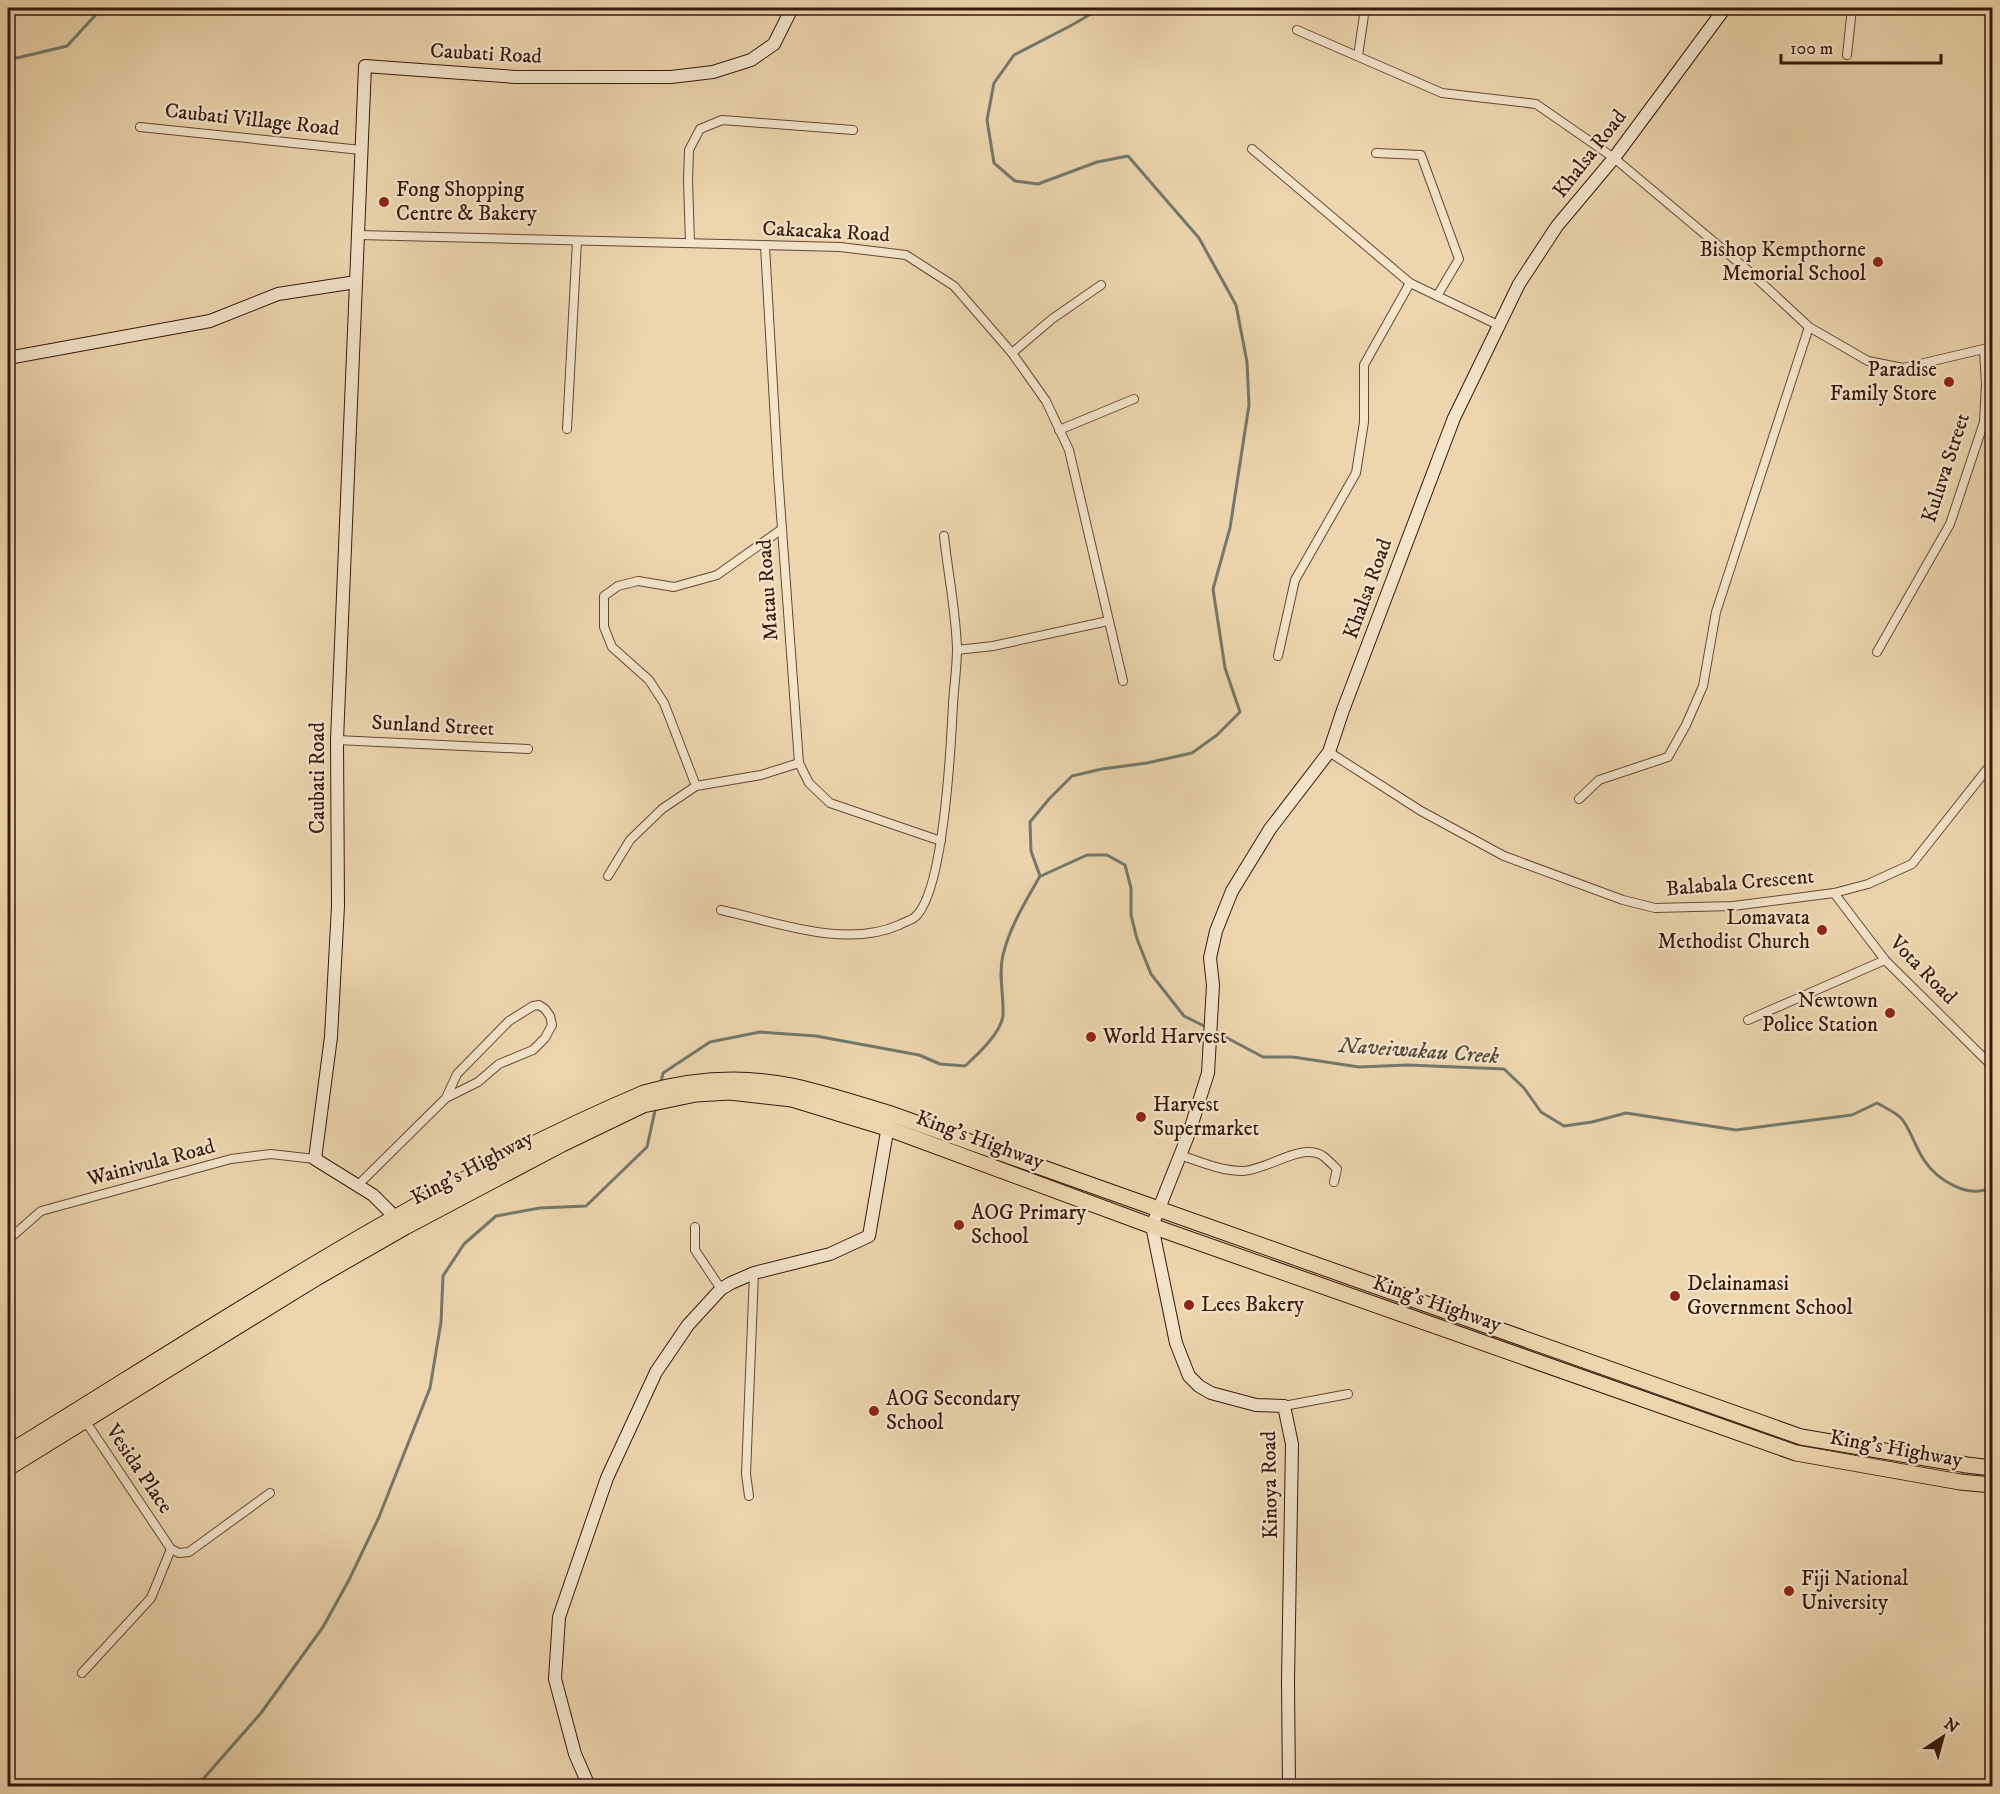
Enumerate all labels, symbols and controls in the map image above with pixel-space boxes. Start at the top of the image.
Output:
scale bar [1781,27,1942,65]
street label: Caubati Road [429,38,543,70]
text: 100 m [1790,38,1833,60]
street label: Caubati Village Road [163,98,341,142]
street label: Khalsa Road [1547,104,1633,203]
place label: Fong Shopping Centre & Bakery [396,177,538,227]
marker: Fong Shopping Centre & Bakery [377,195,391,209]
street label: Cakacaka Road [762,216,891,248]
place label: Bishop Kempthorne Memorial School [1699,237,1867,287]
marker: Bishop Kempthorne Memorial School [1871,255,1885,269]
place label: Paradise Family Store [1830,357,1937,407]
marker: Paradise Family Store [1942,375,1956,389]
street label: Kuluva Street [1916,410,1976,526]
street label: Khalsa Road [1338,535,1398,643]
street label: Matau Road [751,538,785,642]
street label: Sunland Street [371,710,495,742]
street label: Caubati Road [305,722,331,834]
street label: Balabala Crescent [1665,864,1815,902]
place label: Lomavata Methodist Church [1658,905,1810,955]
marker: Lomavata Methodist Church [1815,923,1829,937]
street label: Vota Road [1883,929,1963,1010]
place label: Newtown Police Station [1762,988,1878,1038]
marker: Newtown Police Station [1883,1006,1897,1020]
place label: World Harvest [1102,1024,1227,1050]
marker: World Harvest [1084,1030,1098,1044]
water label: Naveiwakau Creek [1336,1032,1501,1070]
place label: Harvest Supermarket [1153,1092,1260,1142]
street label: King's Highway [912,1105,1049,1176]
marker: Harvest Supermarket [1134,1110,1148,1124]
street label: King's Highway [407,1124,538,1211]
street label: Wainivula Road [83,1133,218,1193]
place label: AOG Primary School [971,1200,1087,1250]
marker: AOG Primary School [952,1218,966,1232]
street label: King's Highway [1369,1270,1506,1339]
place label: Delainamasi Government School [1687,1271,1853,1321]
marker: Delainamasi Government School [1668,1289,1682,1303]
place label: Lees Bakery [1201,1292,1305,1318]
marker: Lees Bakery [1182,1298,1196,1312]
place label: AOG Secondary School [886,1386,1021,1436]
marker: AOG Secondary School [867,1404,881,1418]
street label: Vesida Place [99,1419,179,1519]
street label: King's Highway [1827,1425,1966,1474]
street label: Kinoya Road [1256,1430,1284,1539]
place label: Fiji National University [1801,1566,1909,1616]
marker: Fiji National University [1782,1584,1796,1598]
north arrow [1913,1707,1973,1767]
text: N [1940,1714,1962,1738]

